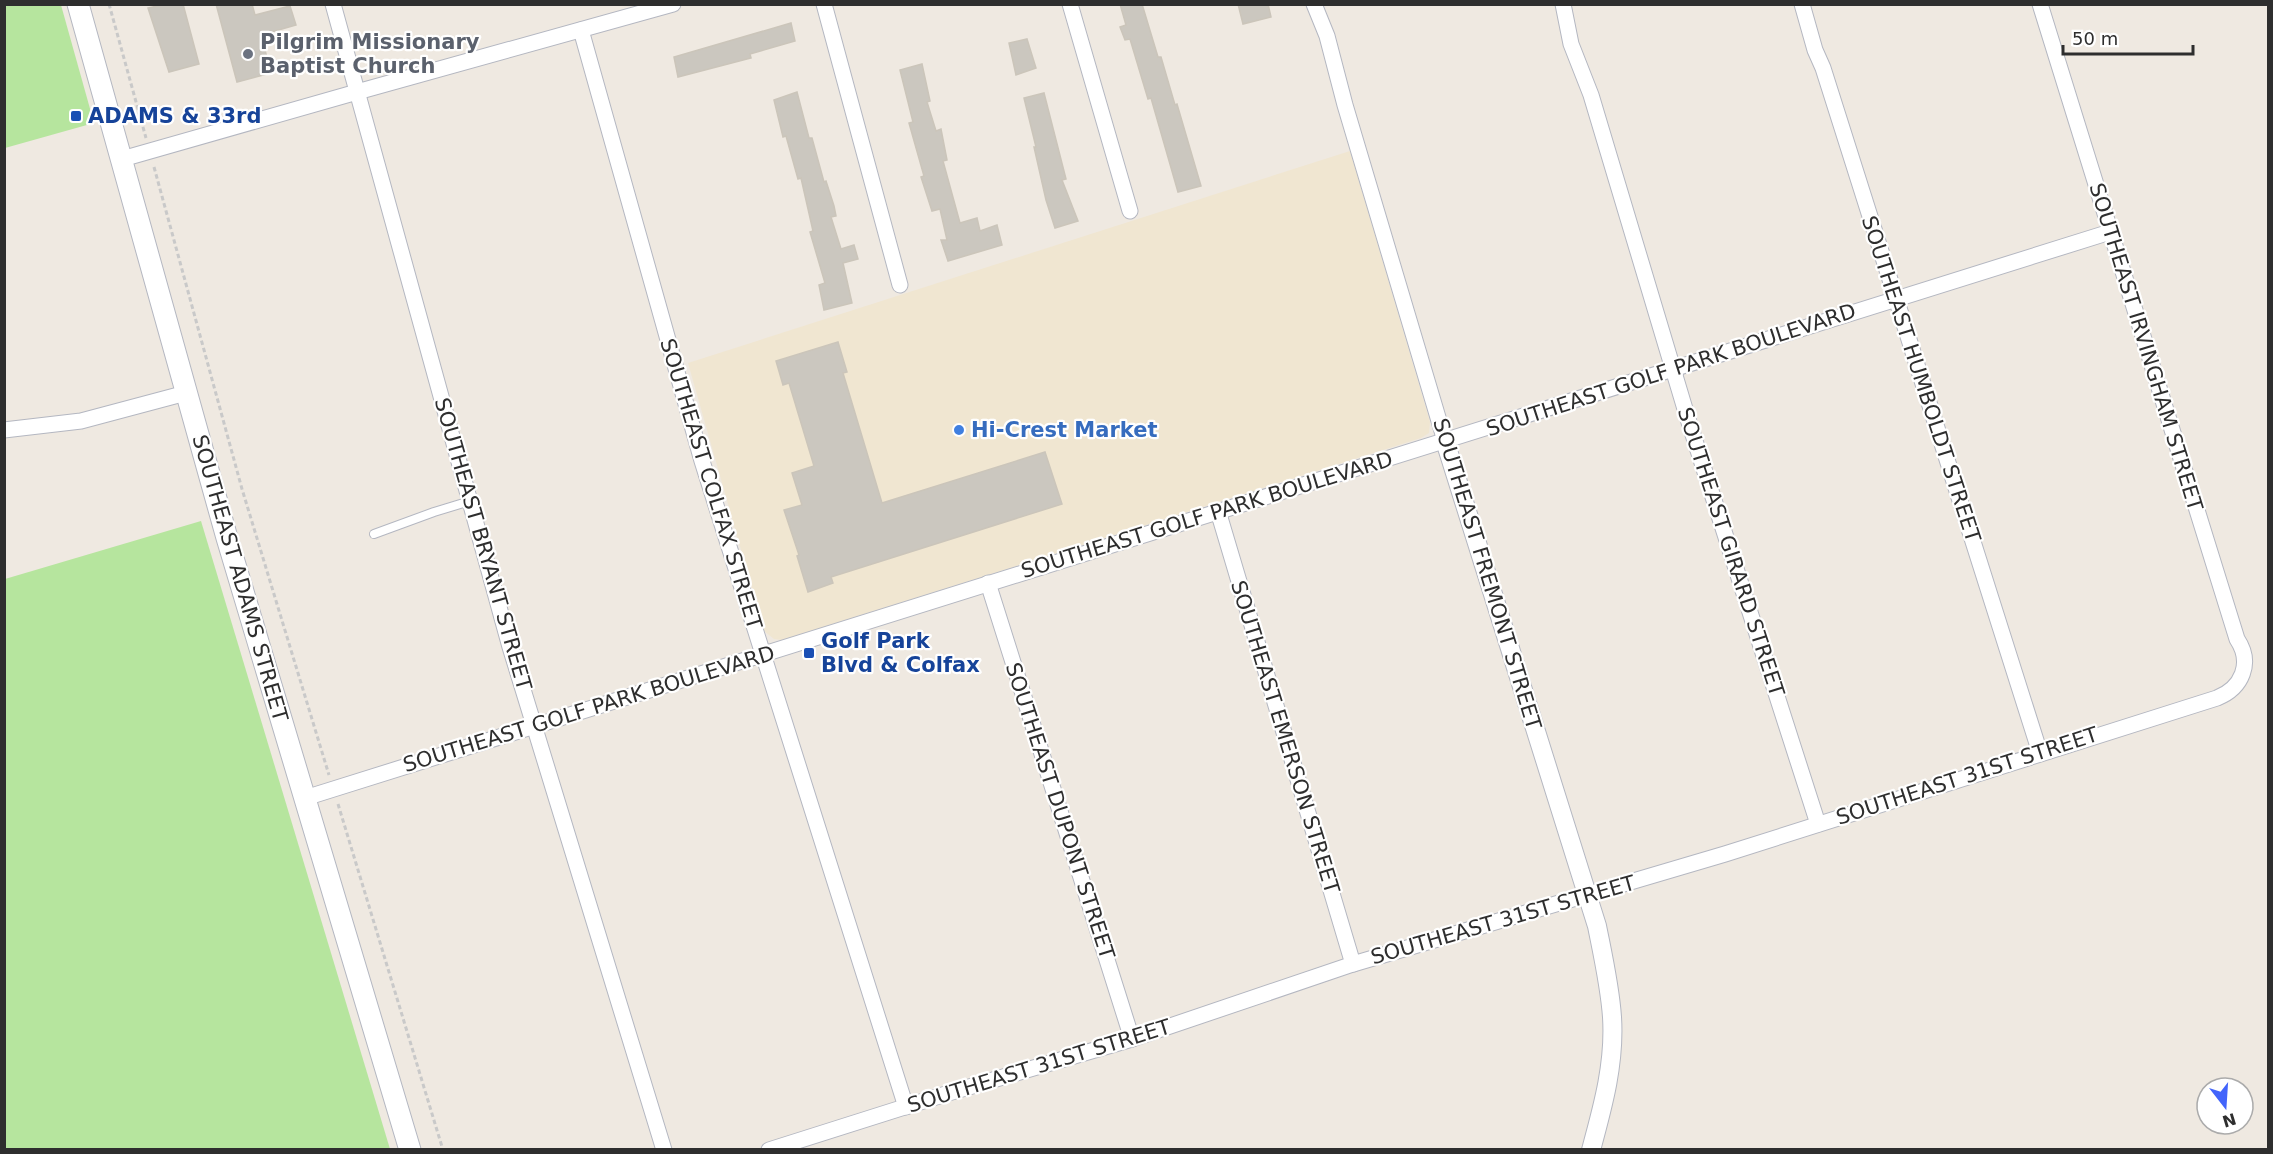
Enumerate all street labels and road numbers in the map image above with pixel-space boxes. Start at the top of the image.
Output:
street label: SOUTHEAST IRVINGHAM STREET [2085,180,2207,514]
street label: SOUTHEAST HUMBOLDT STREET [1857,213,1985,545]
street label: SOUTHEAST GOLF PARK BOULEVARD [1483,299,1859,441]
street label: SOUTHEAST COLFAX STREET [655,336,767,633]
street label: SOUTHEAST BRYANT STREET [430,395,536,693]
street label: SOUTHEAST GIRARD STREET [1673,404,1789,700]
street label: SOUTHEAST FREMONT STREET [1428,415,1546,733]
street label: SOUTHEAST ADAMS STREET [188,432,293,724]
street label: SOUTHEAST GOLF PARK BOULEVARD [1018,447,1396,583]
street label: SOUTHEAST EMERSON STREET [1226,578,1344,897]
street label: SOUTHEAST GOLF PARK BOULEVARD [400,641,778,777]
street label: SOUTHEAST DUPONT STREET [1001,660,1119,962]
street label: SOUTHEAST 31ST STREET [1833,722,2101,830]
street label: SOUTHEAST 31ST STREET [1368,871,1638,969]
street label: SOUTHEAST 31ST STREET [904,1014,1174,1118]

